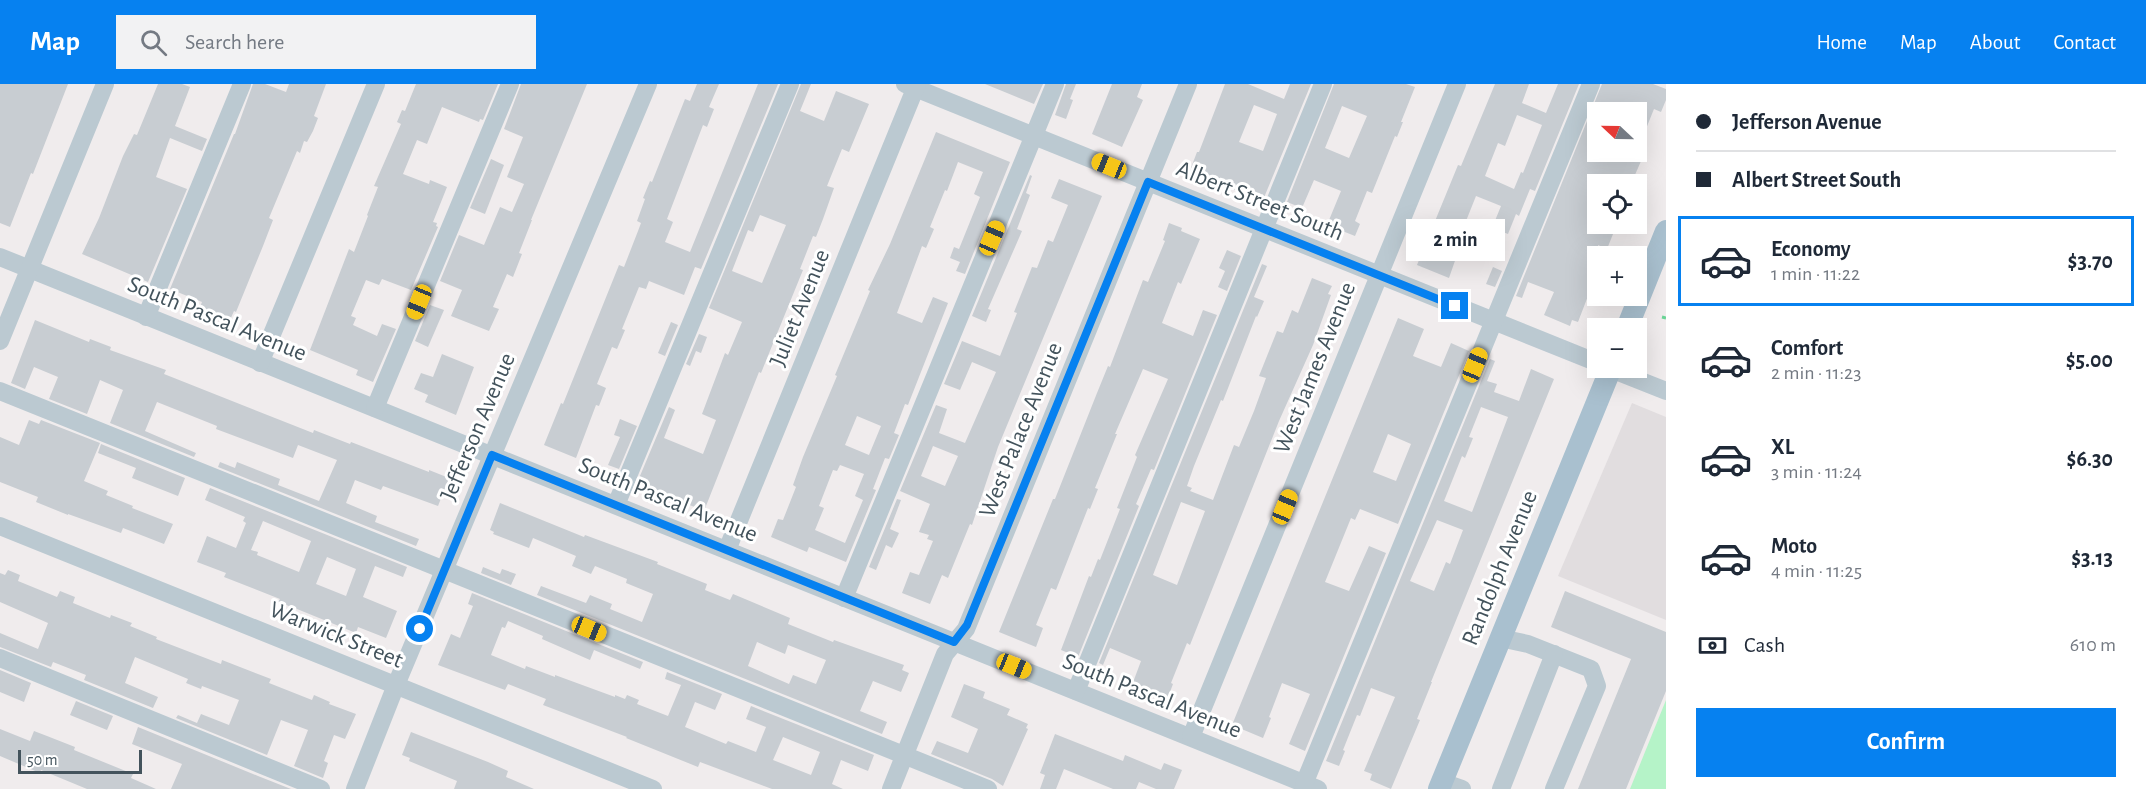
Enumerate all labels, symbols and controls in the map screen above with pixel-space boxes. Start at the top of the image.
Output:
search box [116,15,536,69]
icon: search [137,26,170,59]
text: Map [30,28,80,56]
text: Search here [185,31,284,53]
text: Home [1816,32,1867,53]
text: Map [1900,32,1937,53]
text: About [1970,32,2020,53]
text: Contact [2053,32,2116,53]
north arrow [1587,102,1647,162]
map controls [1587,102,1647,378]
text: Jefferson Avenue [1732,111,1882,133]
car [1089,151,1129,181]
street label: Albert Street South [1173,157,1347,245]
text: Albert Street South [1732,169,1901,191]
button: locate [1587,174,1647,234]
car [977,218,1007,258]
callout: 2 min [1406,219,1504,261]
text: 2 min [1433,230,1478,250]
icon: car [1699,234,1753,288]
text: Economy [1771,238,1851,260]
street label: Juliet Avenue [766,246,834,370]
button: + [1587,246,1647,306]
text: $3.70 [2068,250,2113,272]
text: 1 min · 11:22 [1771,264,1860,284]
street label: South Pascal Avenue [124,272,310,366]
street label: West James Avenue [1270,279,1360,457]
car [404,282,434,322]
route end [1441,292,1468,319]
button: − [1587,318,1647,378]
icon: car [1699,333,1753,387]
text: Comfort [1771,337,1843,359]
street label: West Palace Avenue [975,339,1067,521]
car [1460,345,1490,385]
text: $5.00 [2066,349,2113,371]
street label: Jefferson Avenue [436,350,520,504]
text: 2 min · 11:23 [1771,363,1861,383]
icon: car [1699,432,1753,486]
text: XL [1771,436,1794,458]
text: $6.30 [2066,448,2113,470]
street label: South Pascal Avenue [575,453,761,547]
text: 3 min · 11:24 [1771,462,1862,482]
car [1270,487,1300,527]
street label: Randolph Avenue [1458,487,1542,649]
icon: car [1699,531,1753,585]
text: Moto [1771,535,1817,557]
text: $3.13 [2071,547,2113,569]
text: 4 min · 11:25 [1771,561,1862,581]
street label: Warwick Street [266,597,406,673]
car [569,614,609,644]
route start [406,615,433,642]
icon: cash [1696,629,1729,662]
text: Cash [1744,634,1785,656]
text: 610 m [2070,635,2116,655]
street label: South Pascal Avenue [1059,649,1245,743]
car [994,651,1034,681]
button: Confirm [1696,708,2116,777]
scale bar [18,747,142,774]
text: 50 m [27,752,58,768]

